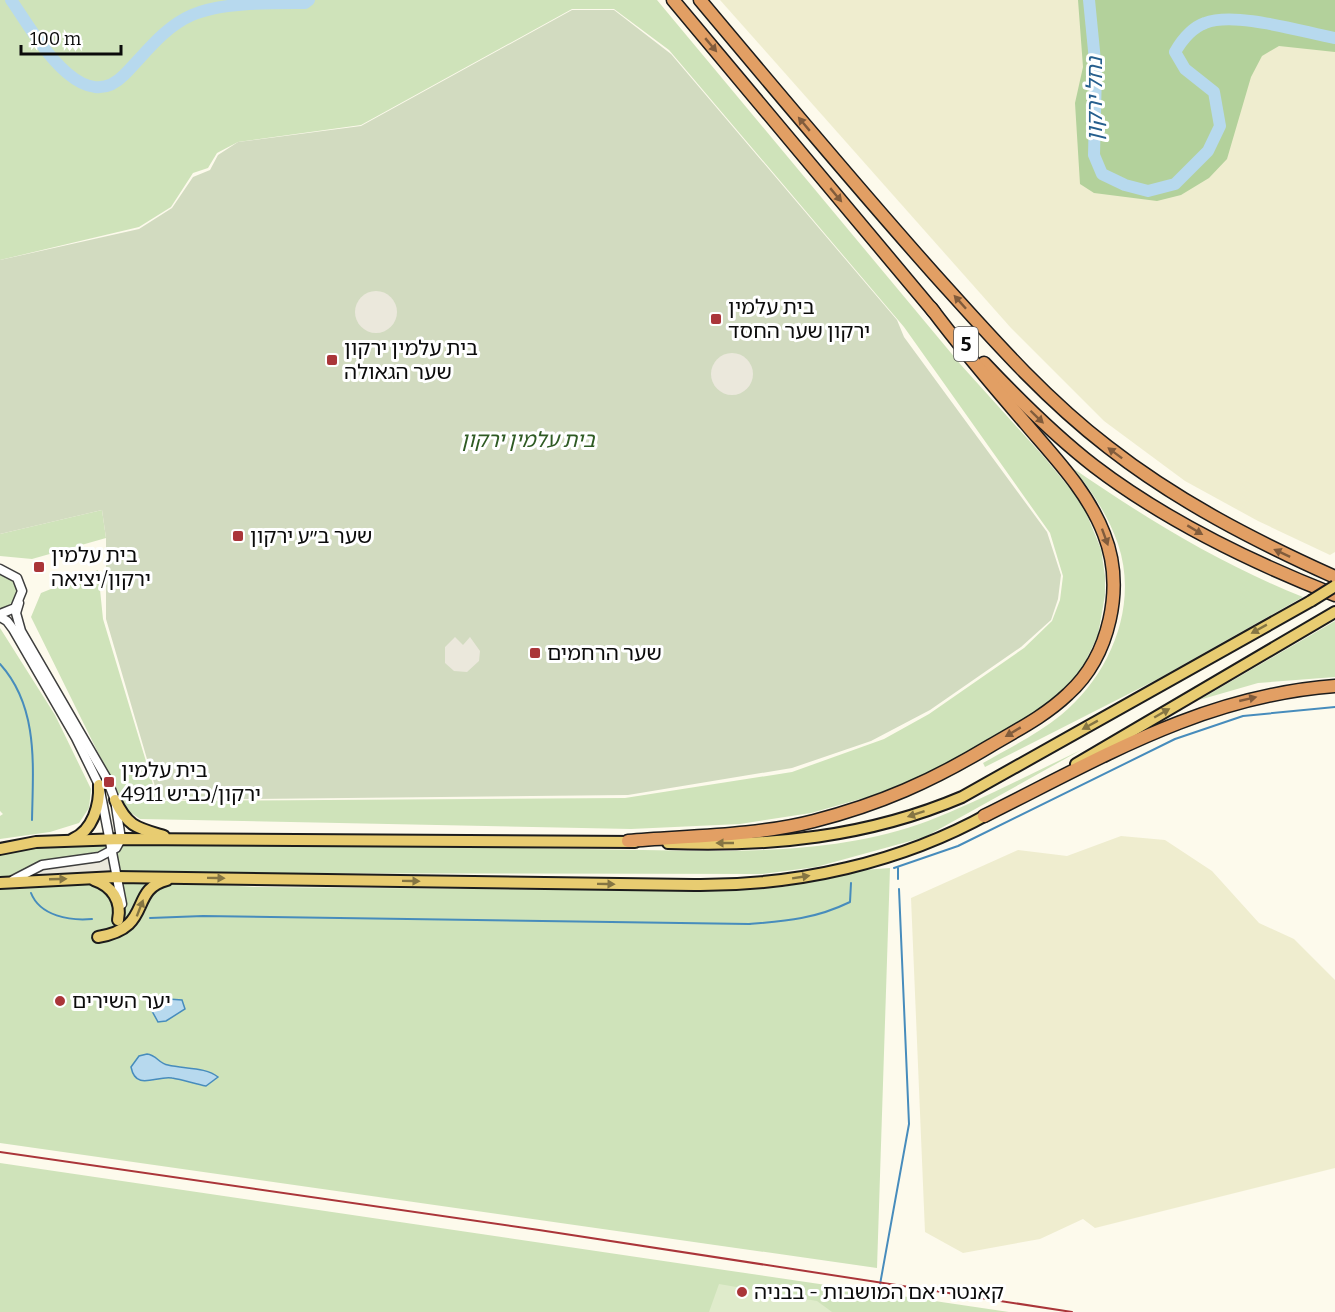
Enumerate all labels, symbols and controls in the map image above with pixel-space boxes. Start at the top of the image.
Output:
scale bar [21,18,122,56]
text: 100 m [30,28,81,50]
one-way arrow [704,37,717,52]
water label: נחל ירקון [1081,55,1108,141]
one-way arrow [798,117,811,132]
one-way arrow [829,187,842,202]
place label: בית עלמין ירקון שער החסד [728,294,870,344]
one-way arrow [953,295,967,310]
marker: בית עלמין ירקון שער החסד [709,312,723,326]
road number: 5 [954,327,978,361]
place label: בית עלמין ירקון שער הגאולה [344,335,478,385]
marker: בית עלמין ירקון שער הגאולה [325,353,339,367]
one-way arrow [1029,410,1044,424]
park label: בית עלמין ירקון [461,427,596,453]
one-way arrow [1107,447,1122,459]
place label: שער ב״ע ירקון [250,523,372,549]
one-way arrow [1187,525,1204,535]
one-way arrow [1101,528,1111,546]
marker: שער ב״ע ירקון [231,529,245,543]
place label: בית עלמין ירקון/יציאה [51,542,151,592]
one-way arrow [1273,548,1290,557]
marker: בית עלמין ירקון/יציאה [32,560,46,574]
one-way arrow [1250,624,1267,634]
place label: שער הרחמים [547,640,662,666]
marker: שער הרחמים [528,646,542,660]
one-way arrow [1239,694,1258,703]
one-way arrow [1154,708,1170,719]
one-way arrow [1081,720,1098,730]
one-way arrow [1004,727,1021,737]
place label: בית עלמין ירקון/כביש 4911 [121,757,261,807]
marker: בית עלמין ירקון/כביש 4911 [102,775,116,789]
one-way arrow [907,810,925,819]
one-way arrow [715,838,734,848]
one-way arrow [207,873,226,883]
one-way arrow [792,873,811,882]
one-way arrow [48,874,67,883]
one-way arrow [402,876,421,886]
one-way arrow [597,879,616,889]
one-way arrow [135,899,145,917]
place label: יער השירים [72,988,171,1014]
marker: יער השירים [53,994,67,1008]
place label: קאנטרי אם המושבות - בבניה [754,1279,1004,1305]
marker: קאנטרי אם המושבות - בבניה [735,1285,749,1299]

